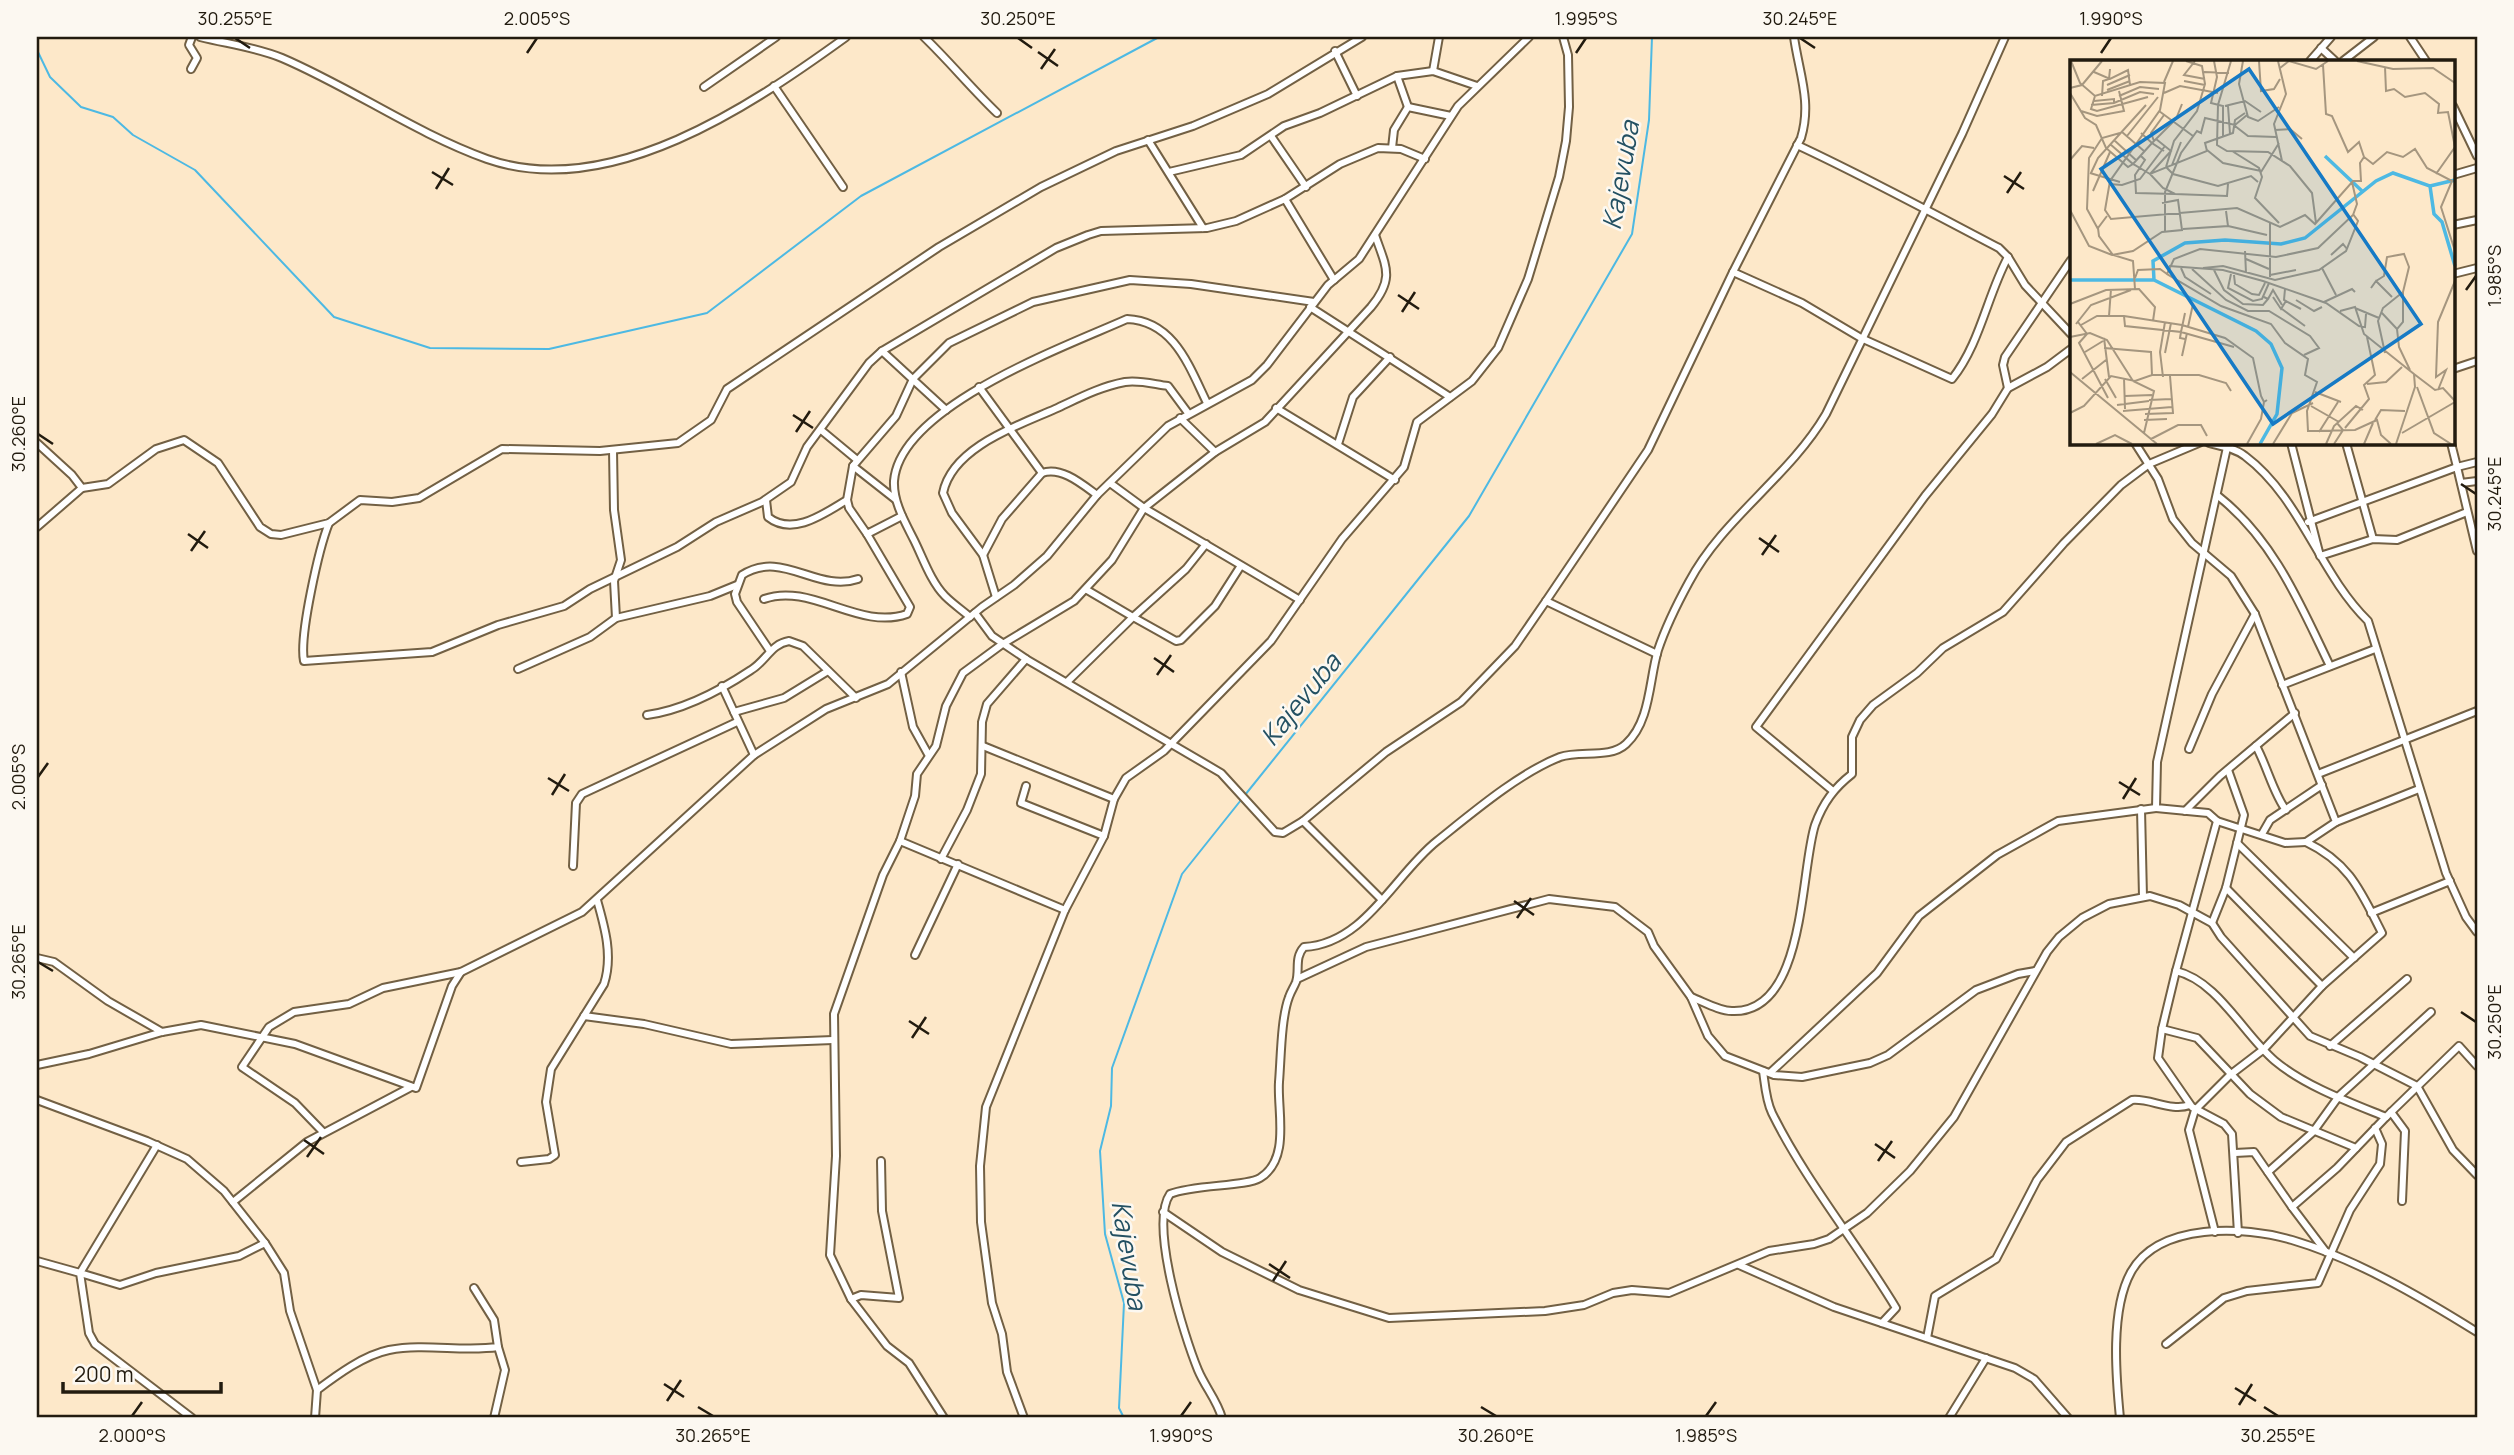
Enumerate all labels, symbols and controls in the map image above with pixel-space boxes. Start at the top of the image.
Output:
text: 30.255°E [198,6,272,30]
text: 2.005°S [504,6,570,30]
text: 30.250°E [980,6,1056,30]
text: 1.995°S [1555,6,1617,30]
text: 30.245°E [1763,6,1837,30]
text: 1.990°S [2079,6,2143,30]
inset map [2070,60,2454,444]
water label: Kajevuba [1593,116,1648,232]
text: 1.985°S [2482,245,2506,307]
text: 30.260°E [6,396,30,472]
text: 30.245°E [2482,457,2506,531]
water label: Kajevuba [1252,644,1349,753]
text: 2.005°S [6,744,30,810]
text: 30.265°E [6,924,30,1000]
text: 30.250°E [2482,984,2506,1060]
water label: Kajevuba [1104,1198,1157,1313]
scale bar [63,1350,220,1394]
text: 200 m [74,1360,134,1388]
text: 2.000°S [99,1423,165,1447]
text: 30.265°E [675,1423,751,1447]
text: 1.990°S [1149,1423,1213,1447]
text: 30.260°E [1458,1423,1534,1447]
text: 1.985°S [1675,1423,1737,1447]
text: 30.255°E [2241,1423,2315,1447]

